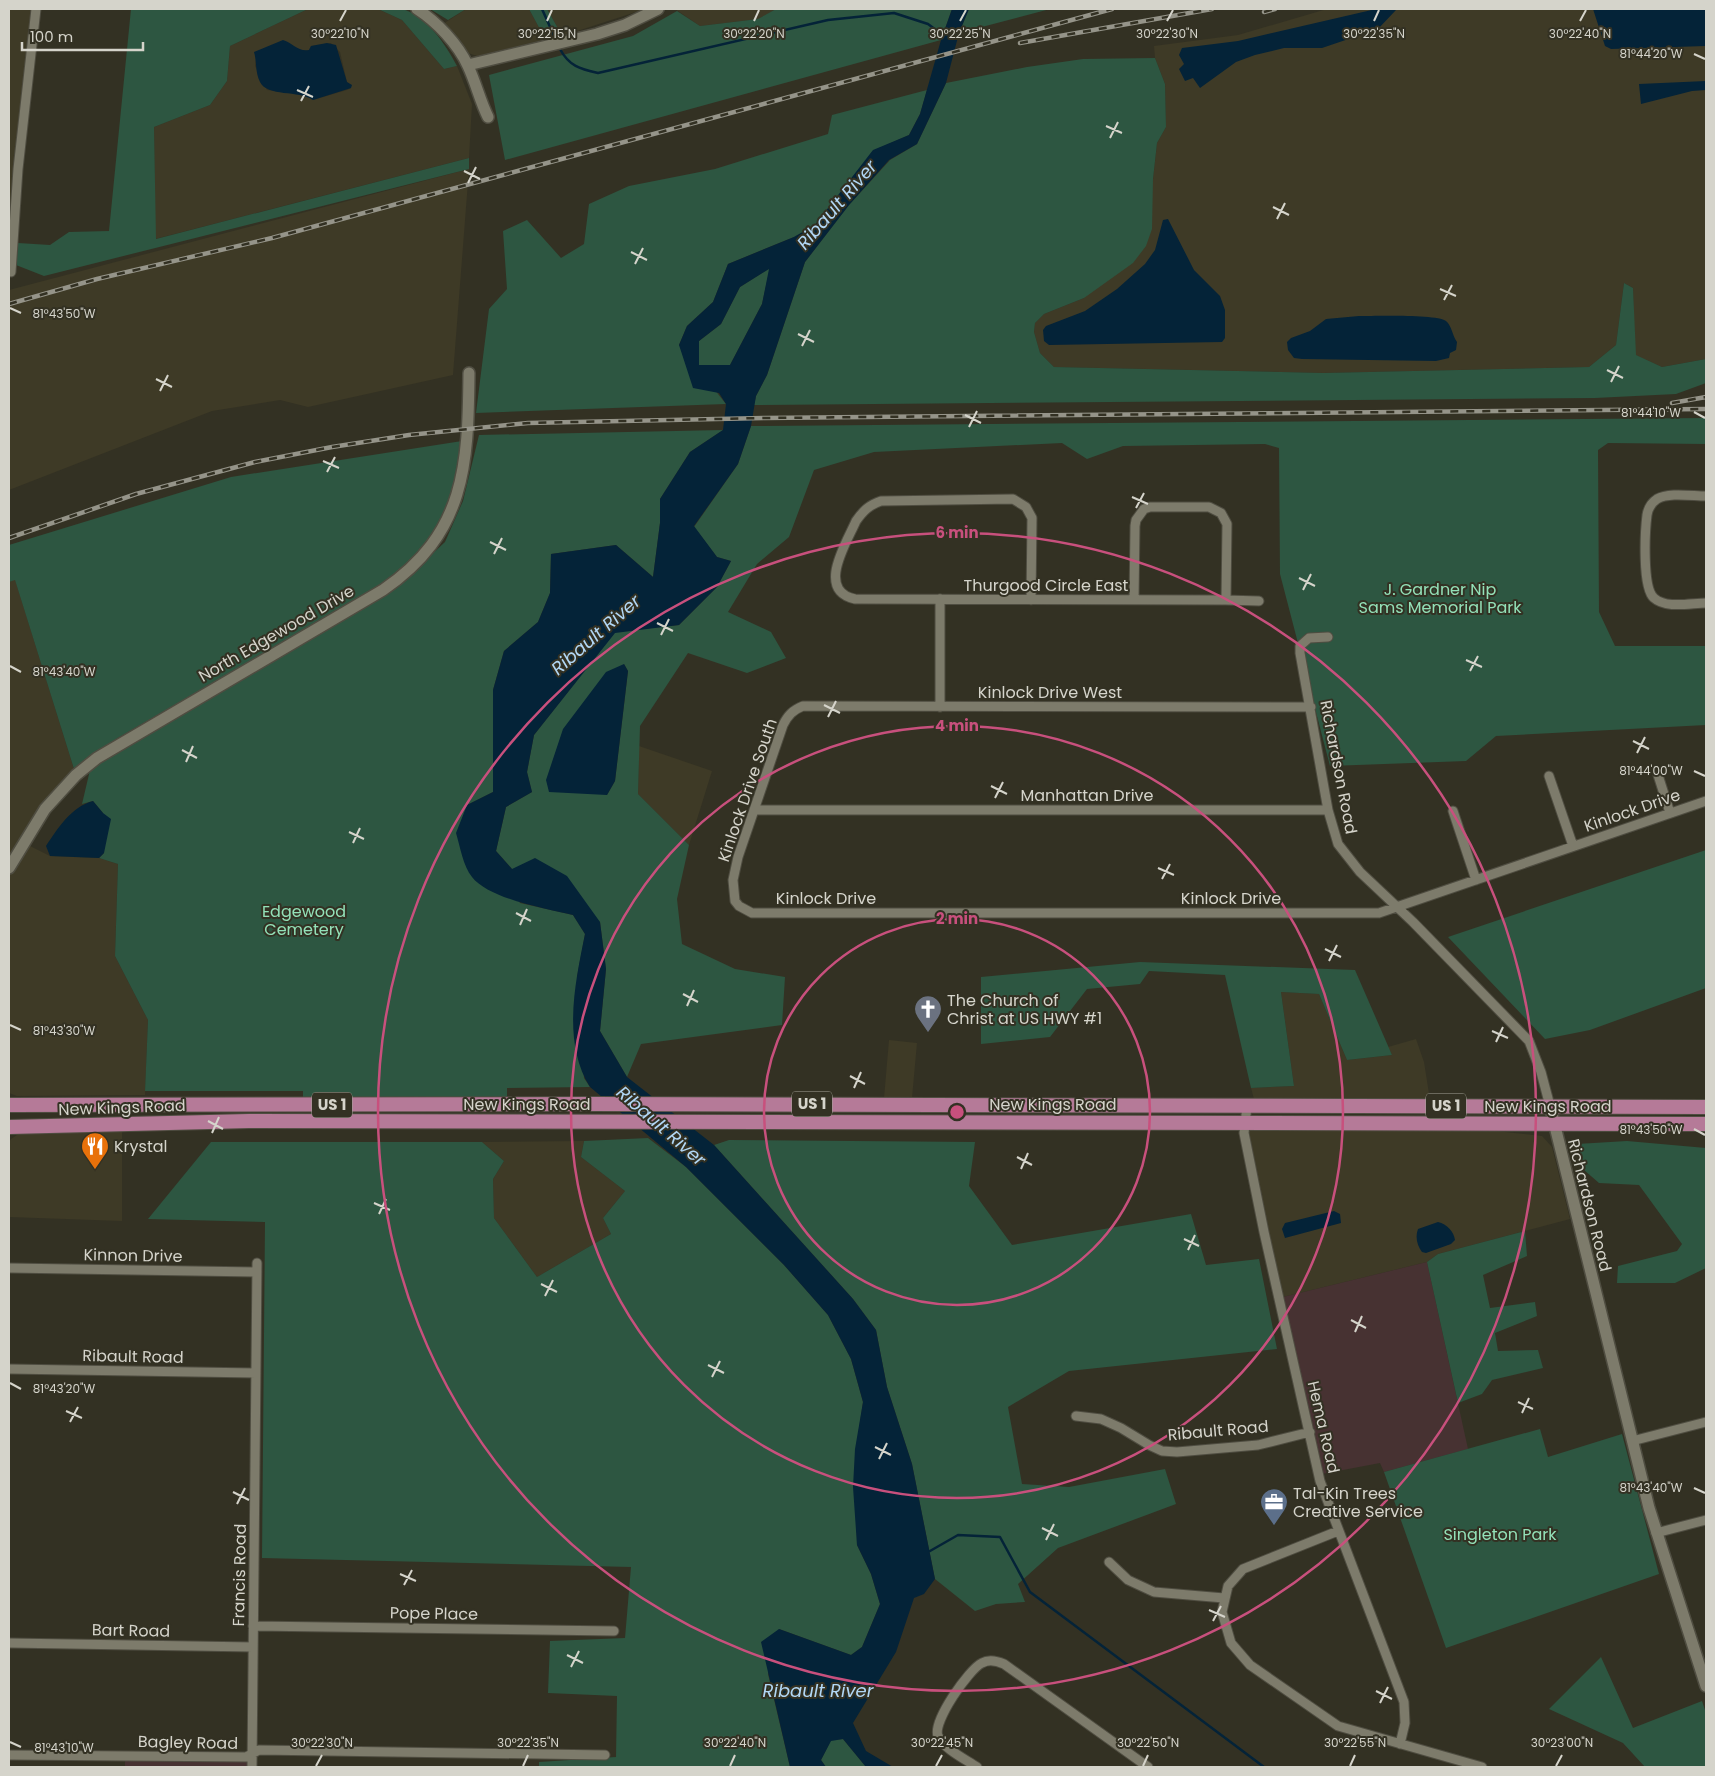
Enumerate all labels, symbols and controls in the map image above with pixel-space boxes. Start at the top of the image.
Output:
scale bar [22,20,144,52]
text: 30°22'10"N [311,25,369,42]
text: 30°22'15"N [518,25,576,42]
text: 30°22'20"N [723,25,785,42]
text: 30°22'25"N [929,25,991,42]
text: 30°22'30"N [1136,25,1198,42]
text: 30°22'35"N [1343,25,1405,42]
text: 30°22'40"N [1549,25,1611,42]
text: 100 m [30,26,73,47]
text: 81°44'20"W [1620,45,1683,62]
water label: Ribault River [791,154,883,255]
text: 81°43'50"W [32,305,96,322]
text: 81°44'10"W [1621,404,1681,421]
text: 6 min [935,522,979,543]
street label: Thurgood Circle East [964,574,1129,597]
park label: J. Gardner Nip Sams Memorial Park [1359,578,1522,619]
street label: North Edgewood Drive [194,579,358,687]
water label: Ribault River [546,588,647,680]
text: 81°43'40"W [32,663,96,680]
street label: Kinlock Drive West [978,681,1122,704]
street label: Richardson Road [1314,698,1363,836]
street label: Kinlock Drive South [712,715,783,865]
text: 4 min [935,715,979,736]
text: 81°44'00"W [1619,762,1683,779]
street label: Kinlock Drive [1581,783,1683,838]
street label: Manhattan Drive [1021,784,1154,807]
street label: Kinlock Drive [776,887,876,910]
street label: Kinlock Drive [1181,887,1281,910]
park label: Edgewood Cemetery [262,900,346,941]
text: 2 min [936,908,978,929]
place label: The Church of Christ at US HWY #1 [947,989,1102,1030]
church icon: The Church of Christ at US HWY #1 [913,994,943,1033]
text: 81°43'30"W [33,1022,96,1039]
water label: Ribault River [611,1080,712,1172]
road number: US 1 [312,1092,352,1118]
road number: US 1 [792,1092,832,1116]
street label: New Kings Road [463,1093,591,1116]
street label: New Kings Road [989,1093,1117,1116]
street label: New Kings Road [58,1094,186,1121]
road number: US 1 [1426,1094,1466,1118]
street label: New Kings Road [1484,1095,1612,1118]
centre of rings [948,1103,966,1121]
text: 81°43'50"W [1619,1121,1683,1138]
restaurant icon: Krystal [80,1131,110,1170]
place label: Krystal [114,1135,168,1158]
street label: Richardson Road [1562,1136,1617,1274]
street label: Kinnon Drive [83,1243,183,1268]
street label: Ribault Road [82,1344,184,1369]
street label: Hema Road [1302,1379,1345,1476]
text: 81°43'20"W [33,1380,96,1397]
street label: Ribault Road [1167,1415,1269,1446]
text: 81°43'40"W [1619,1479,1683,1496]
place label: Tal-Kin Trees Creative Service [1293,1482,1423,1523]
office icon: Tal-Kin Trees Creative Service [1259,1487,1289,1526]
street label: Francis Road [227,1523,252,1627]
park label: Singleton Park [1443,1523,1557,1546]
street label: Pope Place [390,1601,478,1626]
street label: Bart Road [92,1618,170,1643]
water label: Ribault River [763,1678,875,1703]
street label: Bagley Road [138,1730,238,1755]
text: 30°22'30"N [291,1734,353,1751]
text: 30°22'35"N [497,1734,559,1751]
text: 30°22'40"N [704,1734,766,1751]
text: 30°22'45"N [911,1734,973,1751]
text: 30°22'50"N [1117,1734,1179,1751]
text: 30°22'55"N [1324,1734,1386,1751]
text: 30°23'00"N [1531,1734,1593,1751]
text: 81°43'10"W [34,1739,94,1756]

